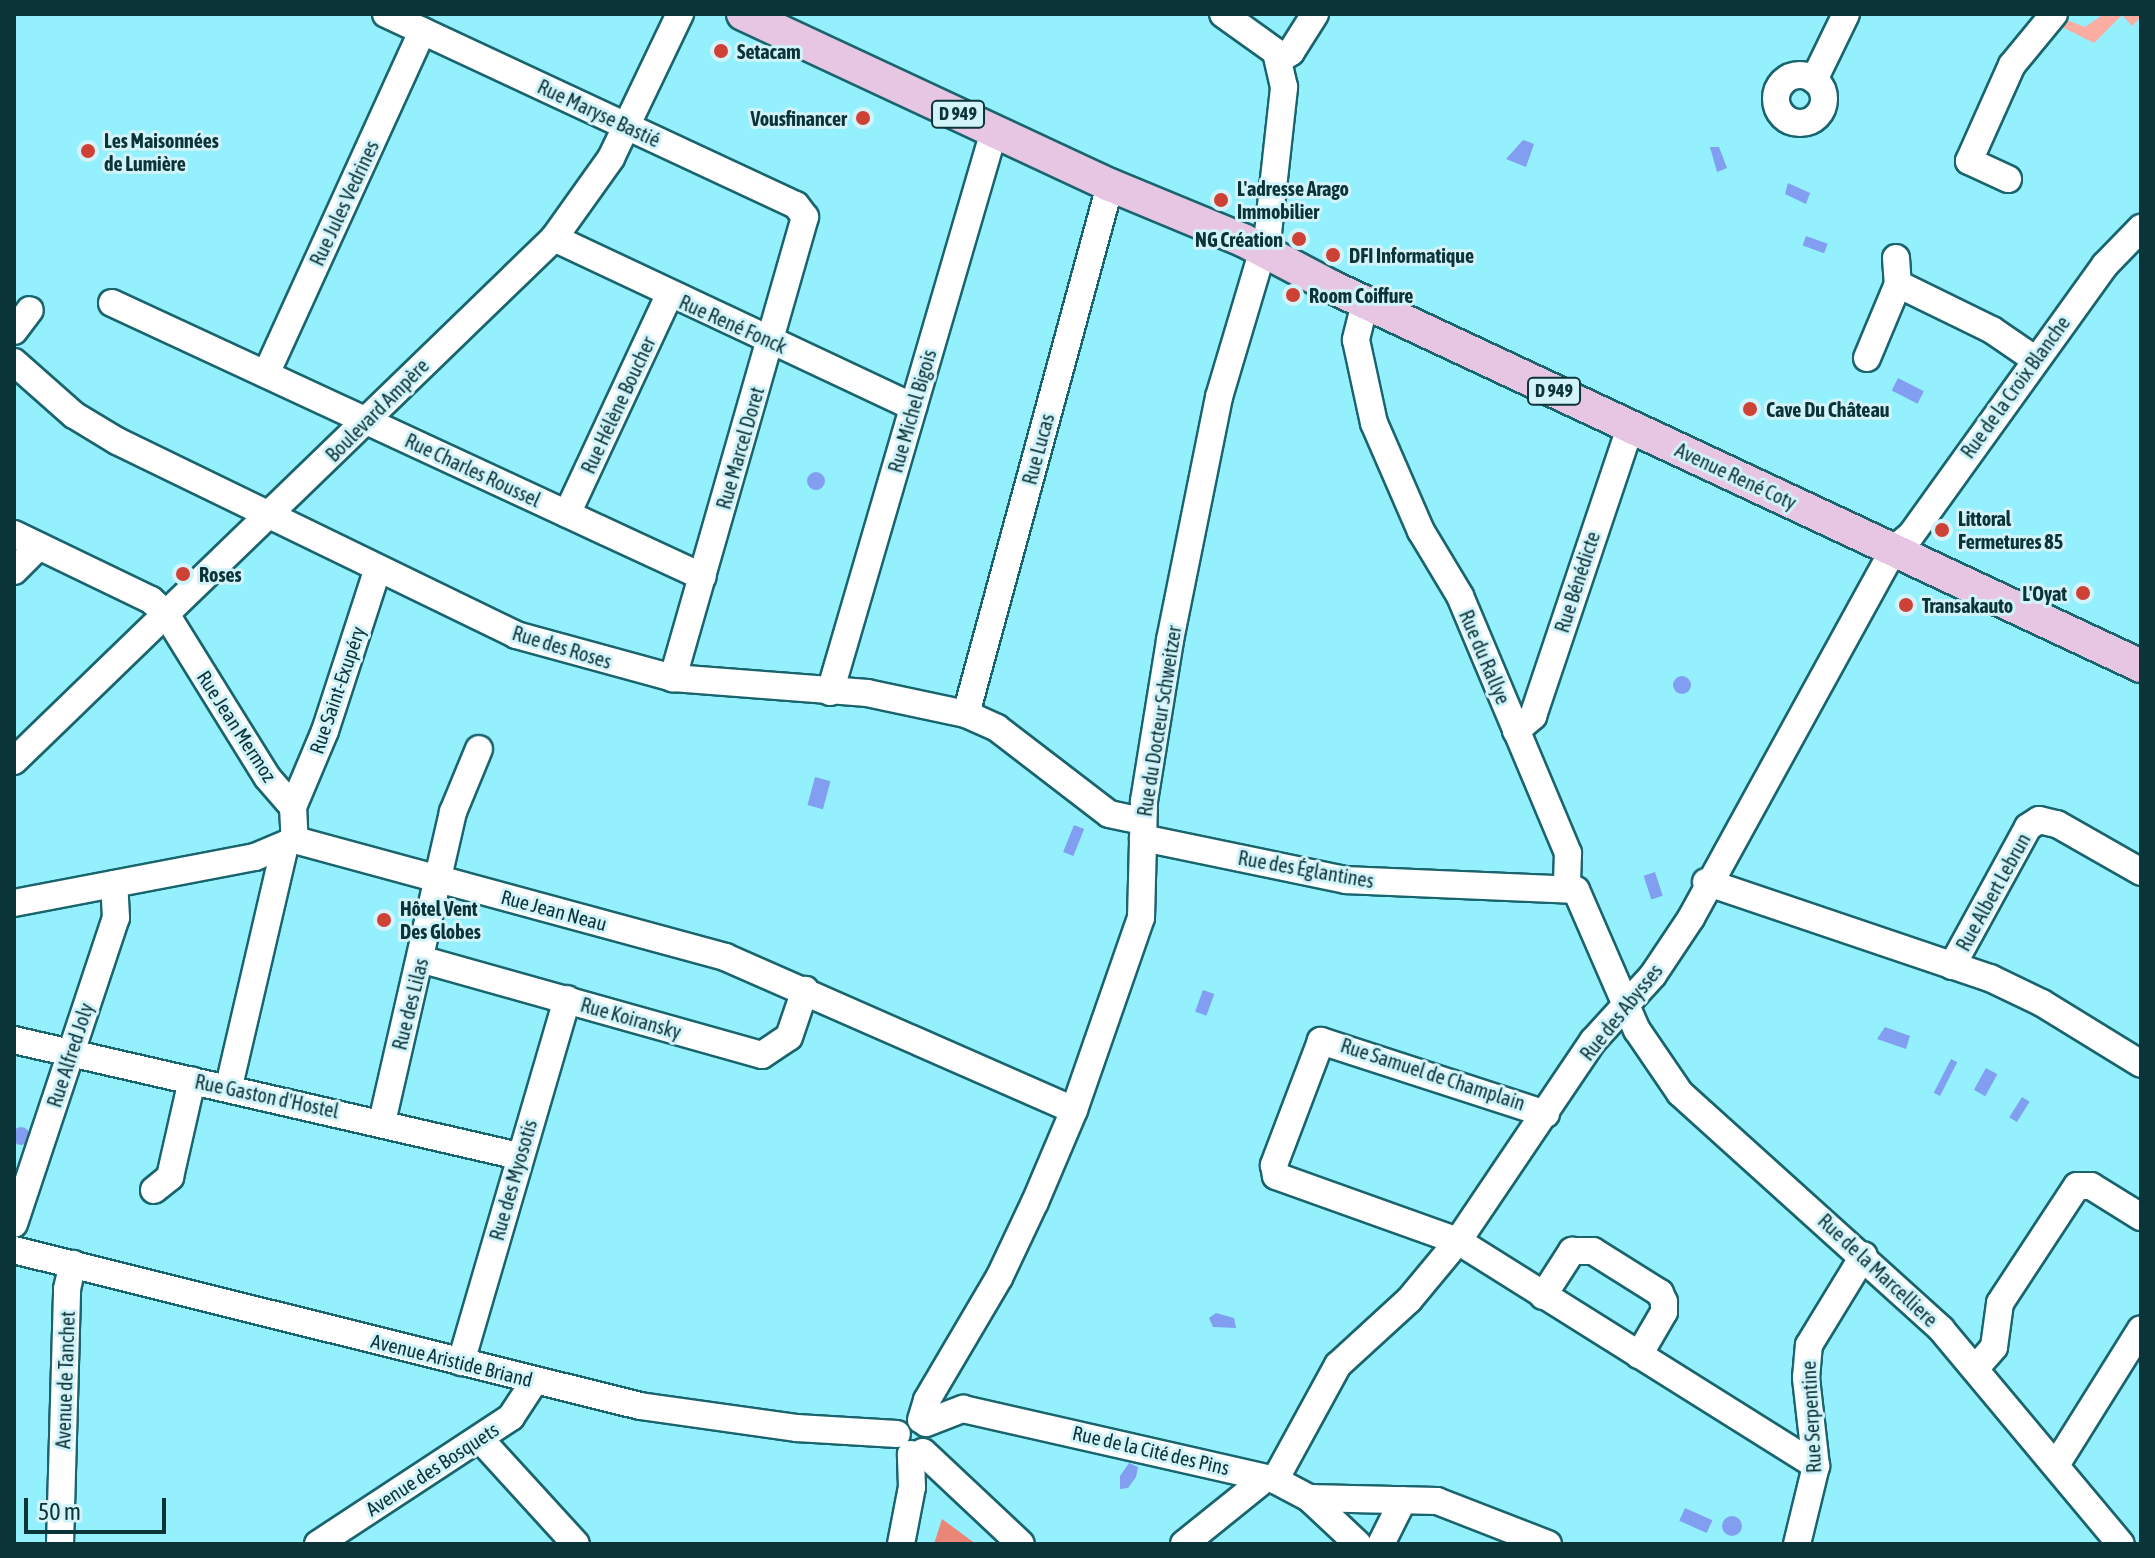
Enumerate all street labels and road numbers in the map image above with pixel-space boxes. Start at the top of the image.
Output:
street label: Rue Maryse Bastié [534,74,664,152]
road number: D 949 [930,100,986,128]
street label: Rue Jules Vedrines [304,137,384,269]
street label: Rue René Fonck [676,290,790,358]
street label: Rue de la Croix Blanche [1955,311,2075,463]
street label: Rue Hélène Boucher [576,333,660,477]
street label: Rue Michel Bigois [883,347,941,475]
street label: Boulevard Ampère [321,354,433,466]
road number: D 949 [1526,377,1582,405]
street label: Rue Marcel Doret [711,384,769,512]
street label: Rue Lucas [1017,411,1059,487]
street label: Rue Charles Roussel [401,428,545,512]
street label: Avenue René Coty [1672,437,1800,515]
street label: Rue Bénédicte [1549,528,1605,636]
street label: Rue du Rallye [1454,606,1516,708]
street label: Rue des Roses [510,621,614,673]
street label: Rue Saint-Exupéry [304,623,370,757]
street label: Rue du Docteur Schweitzer [1132,624,1186,818]
street label: Rue Jean Mermoz [192,666,282,786]
street label: Rue Albert Lebrun [1951,829,2035,955]
street label: Rue des Églantines [1236,845,1376,893]
street label: Rue Jean Neau [498,884,610,936]
street label: Rue des Lilas [387,956,433,1052]
street label: Rue des Abysses [1575,959,1667,1065]
street label: Rue Koiransky [578,992,684,1044]
street label: Rue Alfred Joly [42,1000,98,1110]
street label: Rue Samuel de Champlain [1338,1033,1528,1115]
street label: Rue Gaston d'Hostel [193,1069,341,1123]
street label: Rue des Myosotis [484,1117,542,1243]
street label: Rue de la Marcelliere [1813,1209,1943,1331]
street label: Avenue de Tanchet [51,1311,79,1449]
street label: Avenue Aristide Briand [369,1328,535,1392]
street label: Rue Serpentine [1796,1360,1826,1474]
street label: Avenue des Bosquets [361,1417,503,1521]
street label: Rue de la Cité des Pins [1070,1420,1232,1480]

